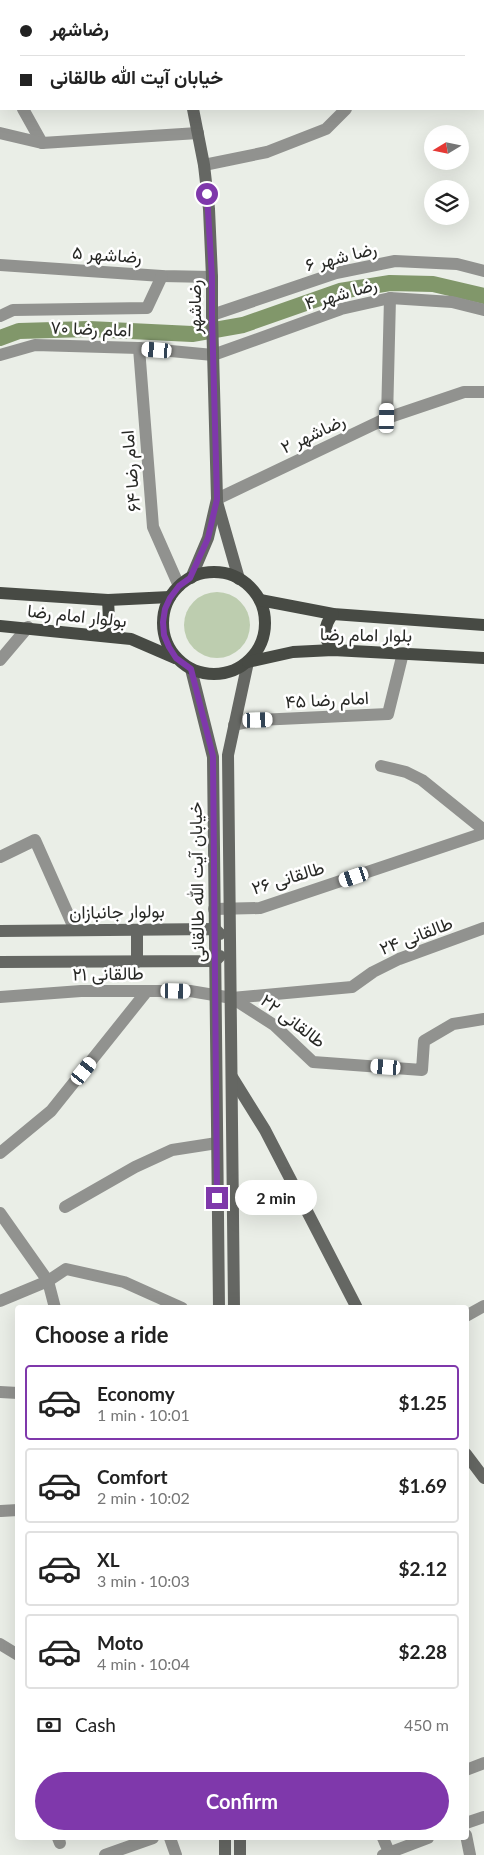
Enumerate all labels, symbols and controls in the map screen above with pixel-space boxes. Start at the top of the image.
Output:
text: رضاشهر [50,17,109,40]
text: خیابان آیت الله طالقانی [50,65,223,88]
north arrow [424,125,469,170]
map controls [424,125,469,225]
button: layers [424,180,469,225]
route start [196,183,218,205]
street label: رضا شهر ۶ [303,237,379,276]
street label: رضاشهر ۵ [71,241,143,268]
street label: رضا شهر ۴ [302,272,380,315]
street label: رضاشهر [183,280,206,335]
street label: امام رضا ۷۰ [50,316,132,342]
car [141,341,172,359]
car [379,403,394,433]
street label: رضاشهر ۲ [277,409,349,458]
street label: امام رضا ۶۴ [115,429,147,513]
street label: بولوار امام رضا [26,599,128,633]
street label: بلوار امام رضا [320,622,412,648]
street label: امام رضا ۴۵ [285,686,369,714]
car [242,712,273,728]
street label: خیابان آیت الله طالقانی [184,802,209,962]
street label: طالقانی ۲۶ [249,856,327,899]
car [337,865,370,889]
street label: بولوار جانبازان [69,899,165,924]
street label: طالقانی ۲۴ [376,911,456,960]
street label: طالقانی ۲۱ [72,961,144,986]
car [160,983,191,999]
street label: طالقانی ۲۲ [256,989,330,1053]
car [68,1055,99,1087]
car [370,1058,401,1076]
callout: 2 min [234,1180,317,1216]
route end [206,1187,228,1209]
text: 2 min [256,1188,296,1207]
text: Choose a ride [35,1321,169,1348]
icon: car [37,1380,82,1425]
text: Economy [97,1382,175,1405]
text: $1.25 [398,1391,447,1414]
text: 1 min · 10:01 [97,1405,190,1424]
icon: car [37,1463,82,1508]
text: Comfort [97,1465,168,1488]
text: $1.69 [398,1474,447,1497]
text: 2 min · 10:02 [97,1488,190,1507]
icon: car [37,1546,82,1591]
text: XL [97,1548,120,1571]
text: $2.12 [398,1557,447,1580]
text: 3 min · 10:03 [97,1571,190,1590]
icon: car [37,1629,82,1674]
text: Moto [97,1631,143,1654]
text: $2.28 [398,1640,447,1663]
text: 4 min · 10:04 [97,1654,190,1673]
icon: cash [35,1711,63,1739]
text: Cash [75,1713,116,1736]
text: 450 m [404,1715,449,1734]
button: Confirm [35,1772,449,1830]

